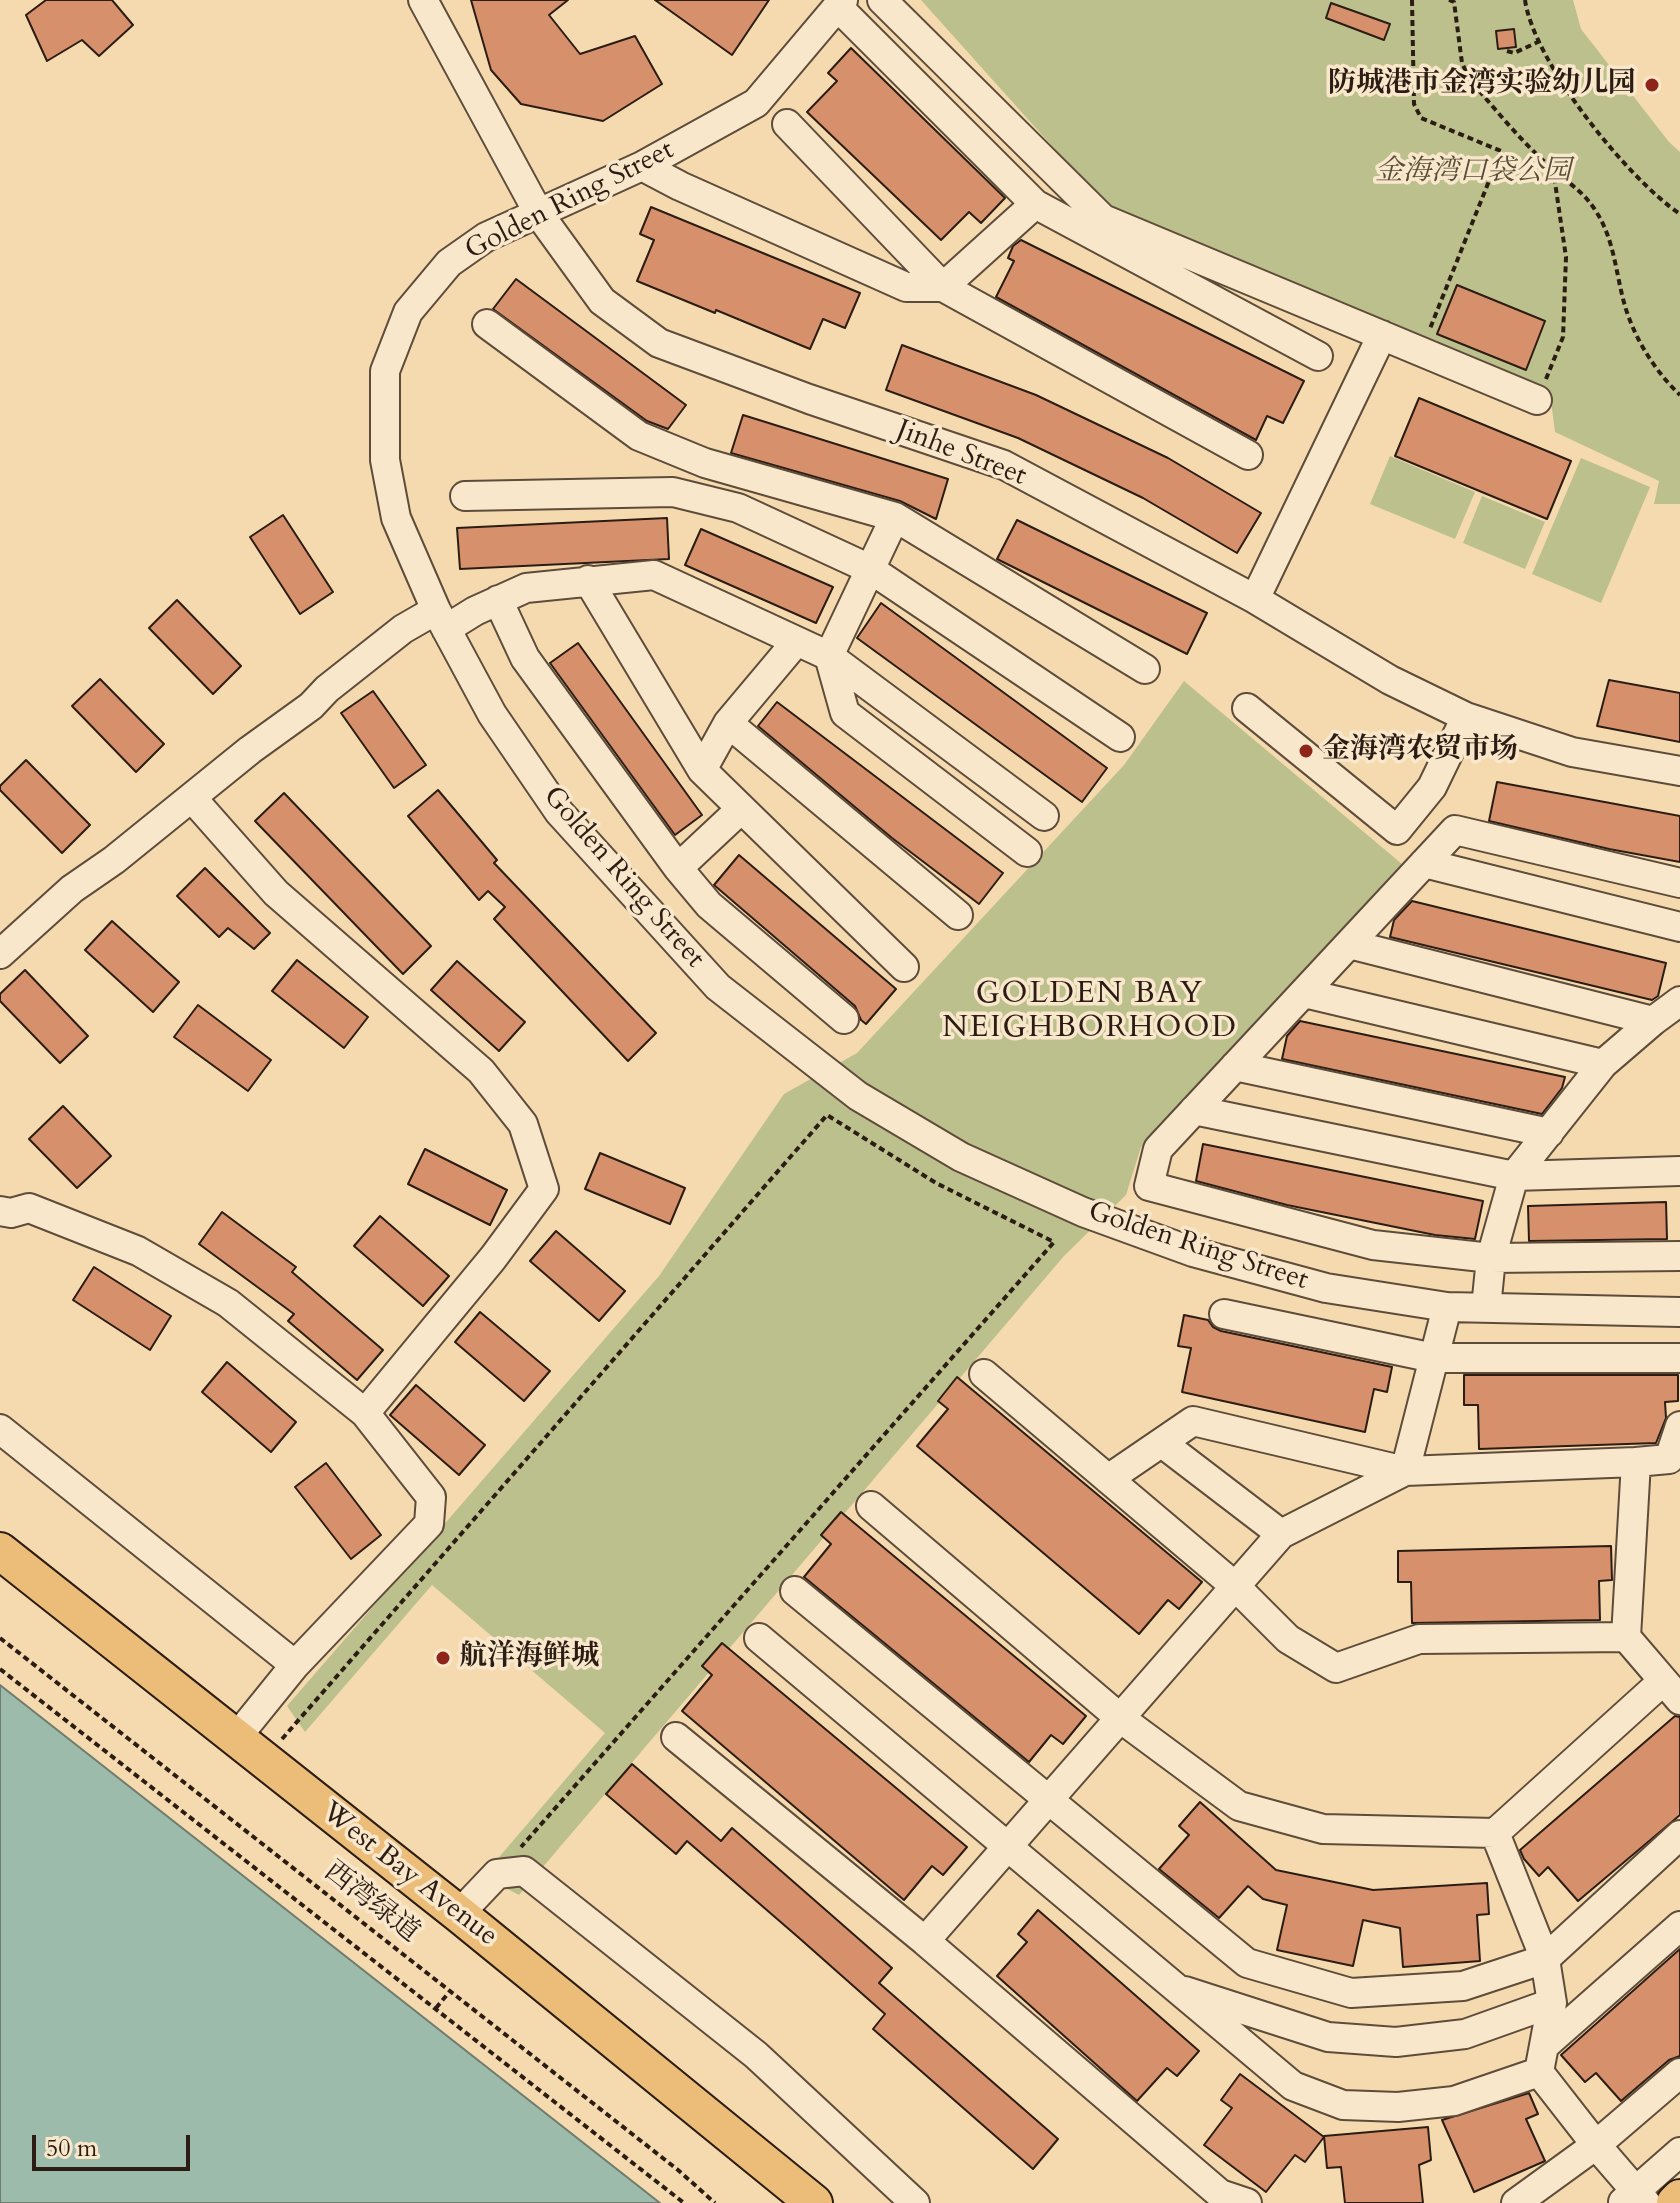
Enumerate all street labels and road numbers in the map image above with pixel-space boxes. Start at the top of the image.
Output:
street label: Golden Ring Street [460,134,680,268]
street label: Jinhe Street [891,414,1031,494]
street label: Golden Ring Street [535,780,711,976]
street label: Golden Ring Street [1084,1196,1312,1298]
street label: West Bay Avenue [314,1796,504,1954]
street label: 西湾绿道 [317,1855,425,1951]

